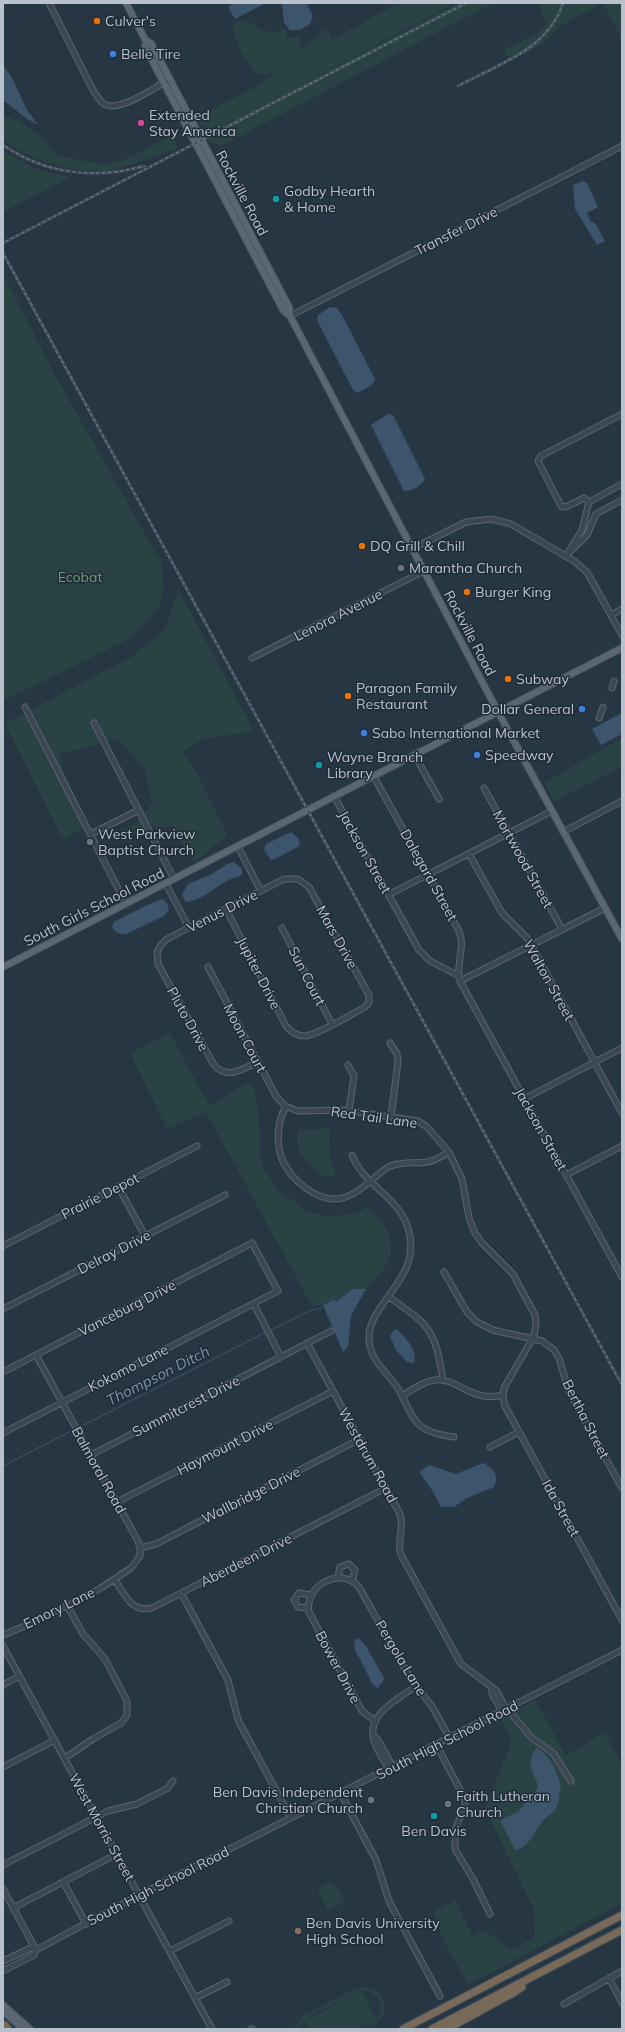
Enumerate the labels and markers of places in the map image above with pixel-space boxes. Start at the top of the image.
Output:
place label: Culver's [105,12,156,30]
marker: Culver's [92,16,102,26]
place label: Belle Tire [121,45,180,63]
marker: Belle Tire [108,49,118,59]
place label: Extended Stay America [149,106,236,140]
marker: Extended Stay America [136,118,146,128]
place label: Godby Hearth & Home [284,182,375,216]
marker: Godby Hearth & Home [271,194,281,204]
place label: DQ Grill & Chill [370,537,465,555]
marker: DQ Grill & Chill [357,541,367,551]
place label: Marantha Church [409,559,522,577]
marker: Marantha Church [396,563,406,573]
place label: Burger King [475,583,551,601]
marker: Burger King [462,587,472,597]
place label: Subway [516,670,569,688]
marker: Subway [503,674,513,684]
place label: Paragon Family Restaurant [356,679,458,713]
marker: Paragon Family Restaurant [343,691,353,701]
place label: Dollar General [481,700,574,718]
marker: Dollar General [577,704,587,714]
place label: Sabo International Market [372,724,540,742]
marker: Sabo International Market [359,728,369,738]
place label: Speedway [485,746,554,764]
place label: Wayne Branch Library [327,748,423,782]
marker: Speedway [472,750,482,760]
marker: Wayne Branch Library [314,760,324,770]
place label: West Parkview Baptist Church [98,825,196,859]
marker: West Parkview Baptist Church [85,837,95,847]
place label: Ben Davis Independent Christian Church [213,1783,363,1817]
place label: Faith Lutheran Church [456,1787,550,1821]
marker: Ben Davis Independent Christian Church [366,1795,376,1805]
marker: Faith Lutheran Church [443,1799,453,1809]
marker: Ben Davis [429,1811,439,1821]
place label: Ben Davis [401,1822,467,1840]
place label: Ben Davis University High School [306,1914,440,1948]
marker: Ben Davis University High School [293,1926,303,1936]

